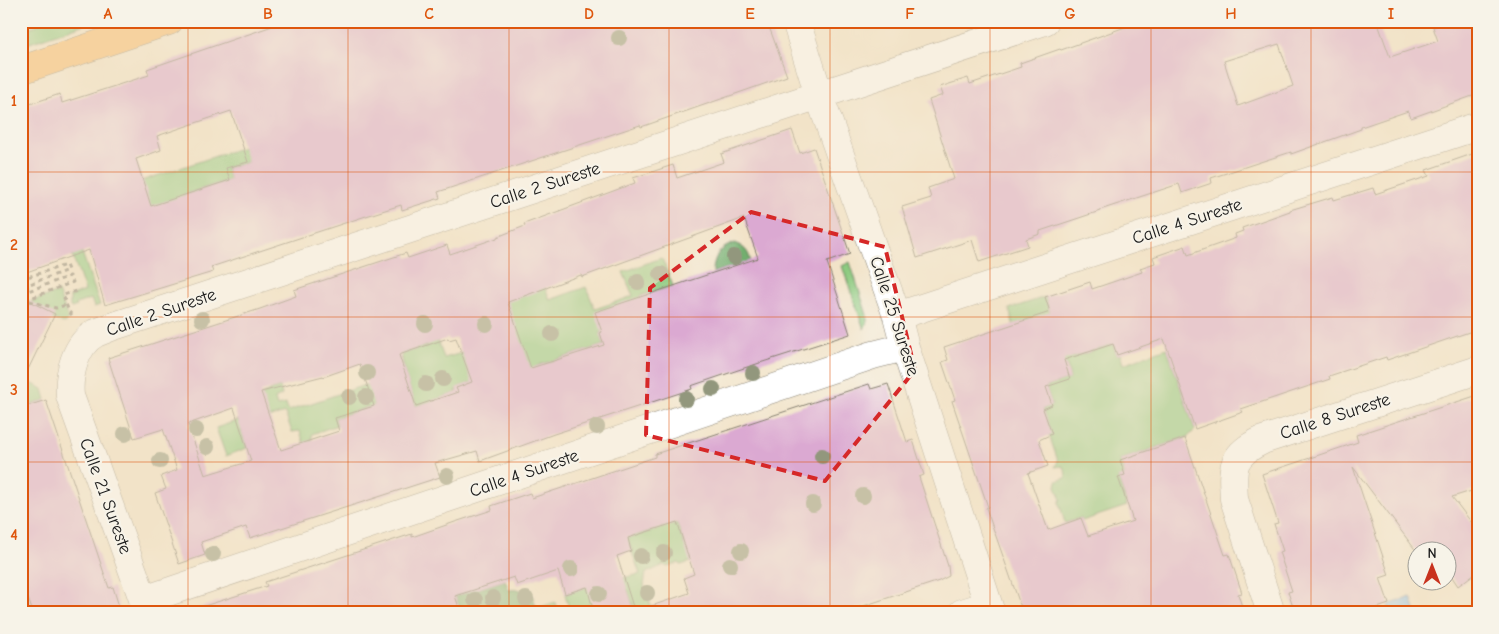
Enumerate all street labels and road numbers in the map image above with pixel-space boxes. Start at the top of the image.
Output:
street label: Calle 2 Sureste [487,158,603,213]
street label: Calle 4 Sureste [1130,194,1245,249]
street label: Calle 25 Sureste [865,254,924,379]
street label: Calle 2 Sureste [103,284,219,341]
street label: Calle 8 Sureste [1277,389,1393,444]
street label: Calle 21 Sureste [75,435,136,557]
street label: Calle 4 Sureste [467,445,582,502]

